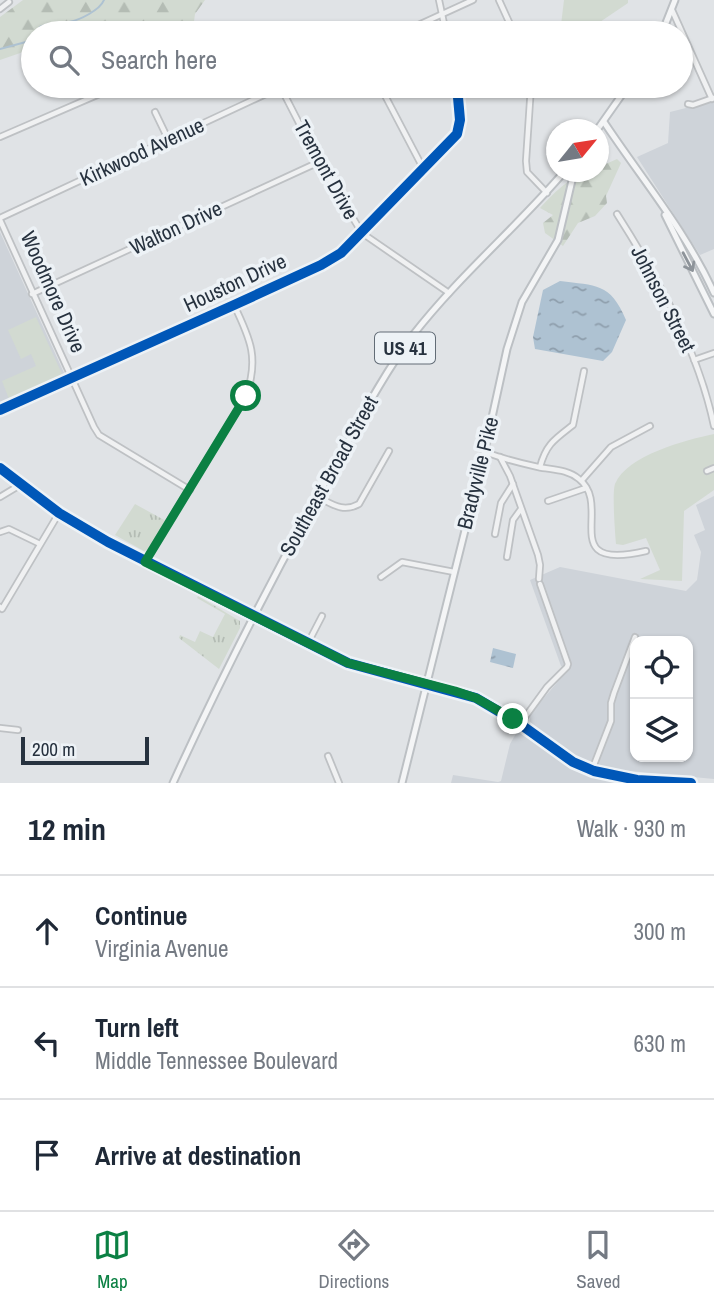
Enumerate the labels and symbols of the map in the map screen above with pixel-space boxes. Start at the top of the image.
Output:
street label: Kirkwood Avenue [75,110,209,193]
street label: Tremont Drive [287,115,366,225]
north arrow [546,119,609,182]
street label: Walton Drive [125,194,227,262]
street label: Woodmore Drive [14,227,93,357]
street label: Johnson Street [624,241,703,357]
street label: Houston Drive [179,246,291,319]
one-way arrow [682,251,695,272]
road number: US 41 [375,332,435,364]
route start [230,380,261,411]
street label: Southeast Broad Street [272,390,385,561]
street label: Bradyville Pike [450,414,505,532]
route end [497,703,528,734]
scale bar [21,734,149,766]

